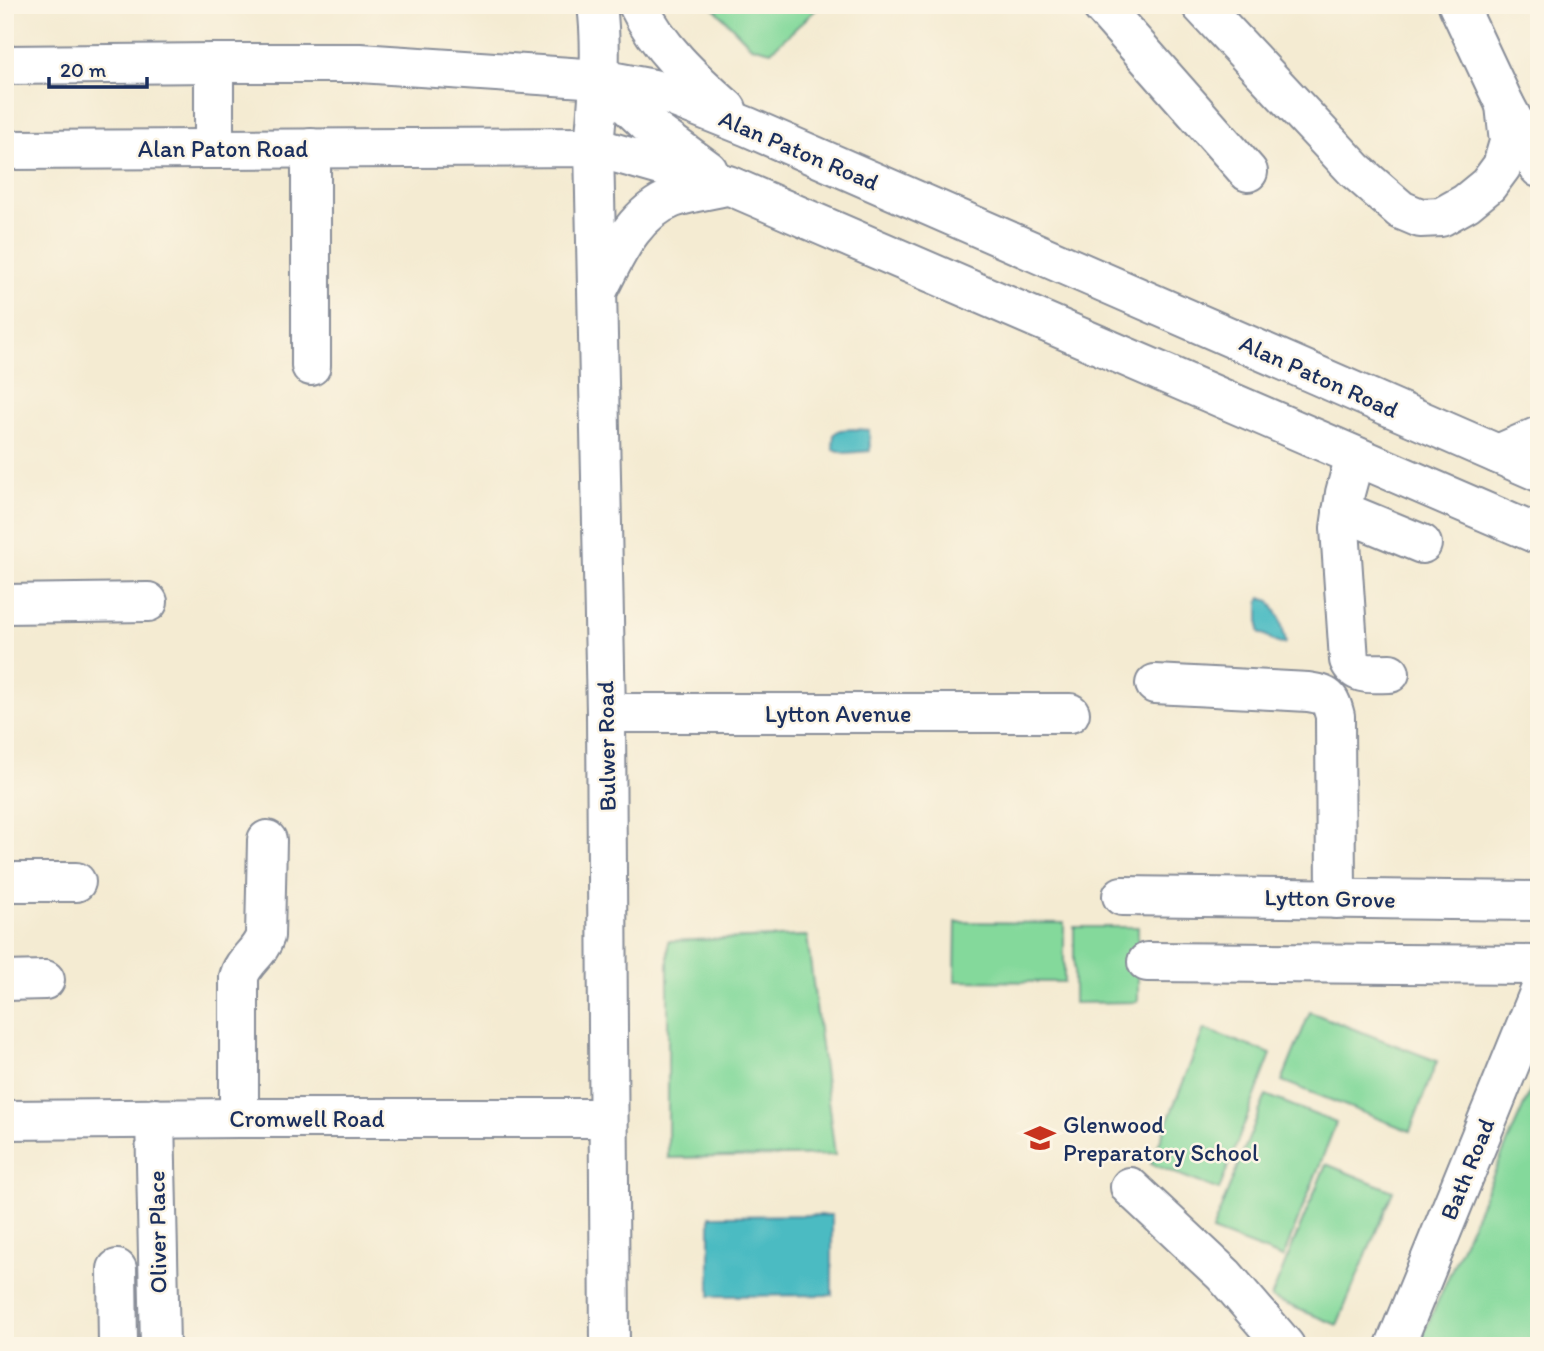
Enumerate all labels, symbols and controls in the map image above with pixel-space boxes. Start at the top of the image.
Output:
scale bar [49,46,147,90]
text: 20 m [60,57,107,82]
street label: Alan Paton Road [715,103,883,197]
street label: Alan Paton Road [138,134,308,163]
street label: Alan Paton Road [1235,328,1403,424]
street label: Bulwer Road [590,680,622,812]
street label: Lytton Avenue [765,699,911,728]
street label: Lytton Grove [1264,882,1396,914]
street label: Cromwell Road [229,1104,385,1133]
place label: Glenwood Preparatory School [1063,1110,1259,1167]
street label: Bath Road [1433,1114,1501,1224]
school or university icon: Glenwood Preparatory School [1023,1121,1057,1155]
street label: Oliver Place [141,1170,173,1294]

